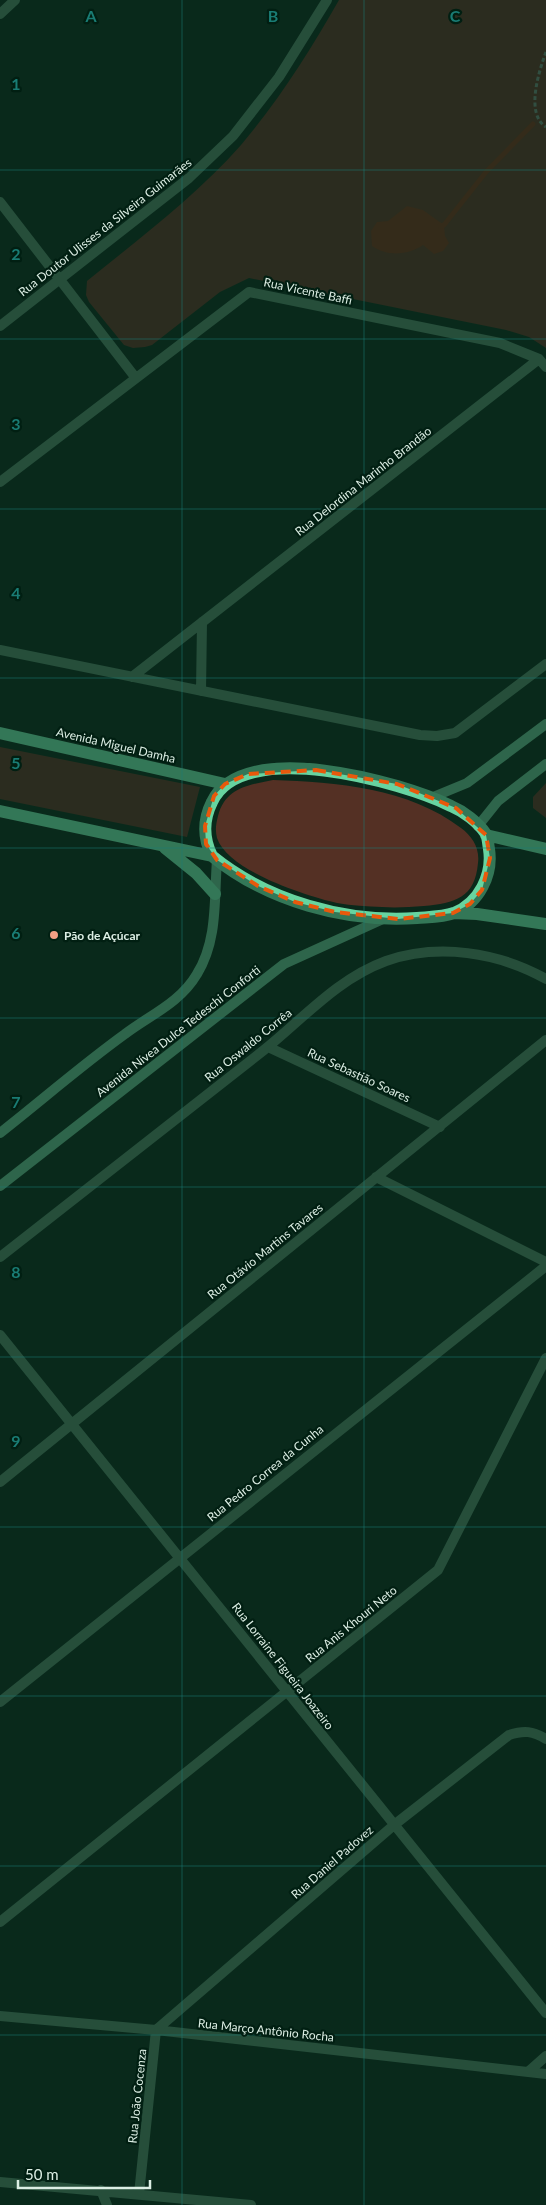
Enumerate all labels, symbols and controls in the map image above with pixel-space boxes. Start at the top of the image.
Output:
text: A [84,6,97,25]
text: B [268,6,278,25]
text: C [450,6,461,25]
text: 1 [11,74,21,93]
street label: Rua Doutor Ulisses da Silveira Guimarães [15,155,195,299]
text: 2 [11,244,21,263]
street label: Rua Vicente Baffi [262,274,354,308]
text: 3 [11,414,21,433]
street label: Rua Delordina Marinho Brandão [292,423,434,539]
text: 4 [11,583,21,602]
street label: Avenida Miguel Damha [55,724,177,766]
text: 5 [11,753,21,772]
text: 6 [11,923,21,942]
place label: Pão de Açúcar [64,928,140,943]
marker: Pão de Açúcar [48,929,60,941]
street label: Avenida Nívea Dulce Tedeschi Conforti [93,962,263,1100]
street label: Rua Oswaldo Corrêa [201,1005,295,1085]
street label: Rua Sebastião Soares [305,1045,413,1105]
text: 7 [11,1092,21,1111]
street label: Rua Otávio Martins Tavares [204,1200,326,1302]
text: 8 [11,1262,21,1281]
street label: Rua Pedro Correa da Cunha [204,1421,326,1525]
text: 9 [11,1431,21,1450]
street label: Rua Anis Khouri Neto [302,1582,400,1665]
street label: Rua Lorraine Figueira Joazeiro [229,1600,337,1733]
street label: Rua Daniel Padovez [288,1822,377,1902]
street label: Rua Março Antônio Rocha [197,2015,335,2045]
street label: Rua João Cocenza [125,2048,149,2144]
scale bar [18,2158,150,2190]
text: 50 m [25,2165,59,2183]

